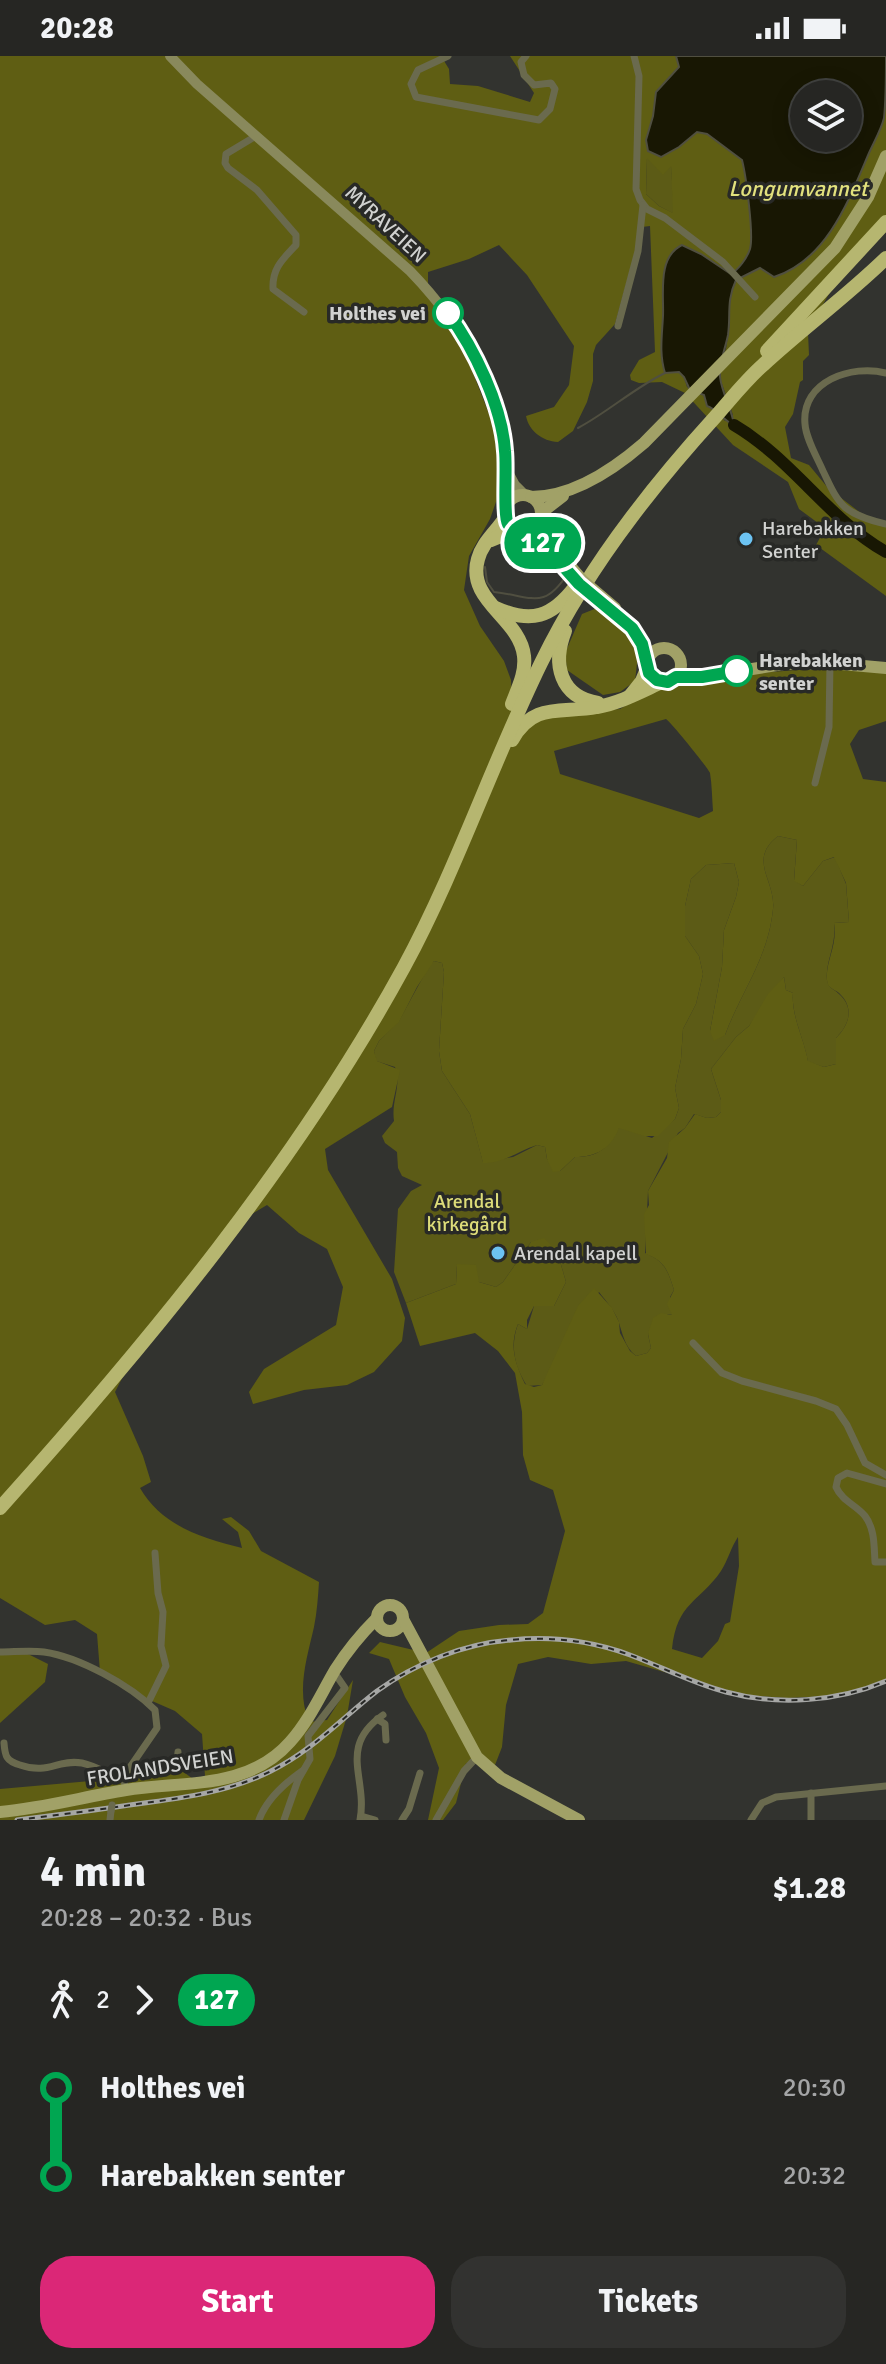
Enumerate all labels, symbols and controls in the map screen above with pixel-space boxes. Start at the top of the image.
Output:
text: 20:28 [40,10,114,47]
map controls [790,80,862,152]
button: layers [790,80,862,152]
water label: Longumvannet [728,175,870,202]
street label: MYRAVEIEN [340,180,432,268]
marker: Holthes vei [433,298,463,328]
place label: Holthes vei [329,301,426,326]
place label: Harebakken Senter [762,516,864,564]
line badge: 127 [497,517,589,569]
text: 127 [520,526,566,560]
marker: Harebakken Senter [737,530,755,548]
place label: Harebakken senter [759,648,863,696]
marker: Harebakken senter [722,656,752,686]
park label: Arendal kirkegård [427,1189,507,1237]
place label: Arendal kapell [514,1241,638,1266]
marker: Arendal kapell [489,1244,507,1262]
street label: FROLANDSVEIEN [85,1744,235,1791]
text: 4 min [40,1845,146,1899]
text: $1.28 [773,1870,846,1907]
text: 20:28 – 20:32 · Bus [40,1902,252,1934]
icon: walk [40,1978,84,2022]
icon: forward [122,1978,166,2022]
text: 127 [194,1983,239,2017]
text: 2 [96,1984,110,2016]
text: Holthes vei [100,2070,245,2107]
text: 20:30 [783,2072,846,2104]
text: Harebakken senter [100,2158,345,2195]
text: 20:32 [783,2160,846,2192]
button: Start [40,2256,435,2348]
button: Tickets [451,2256,846,2348]

